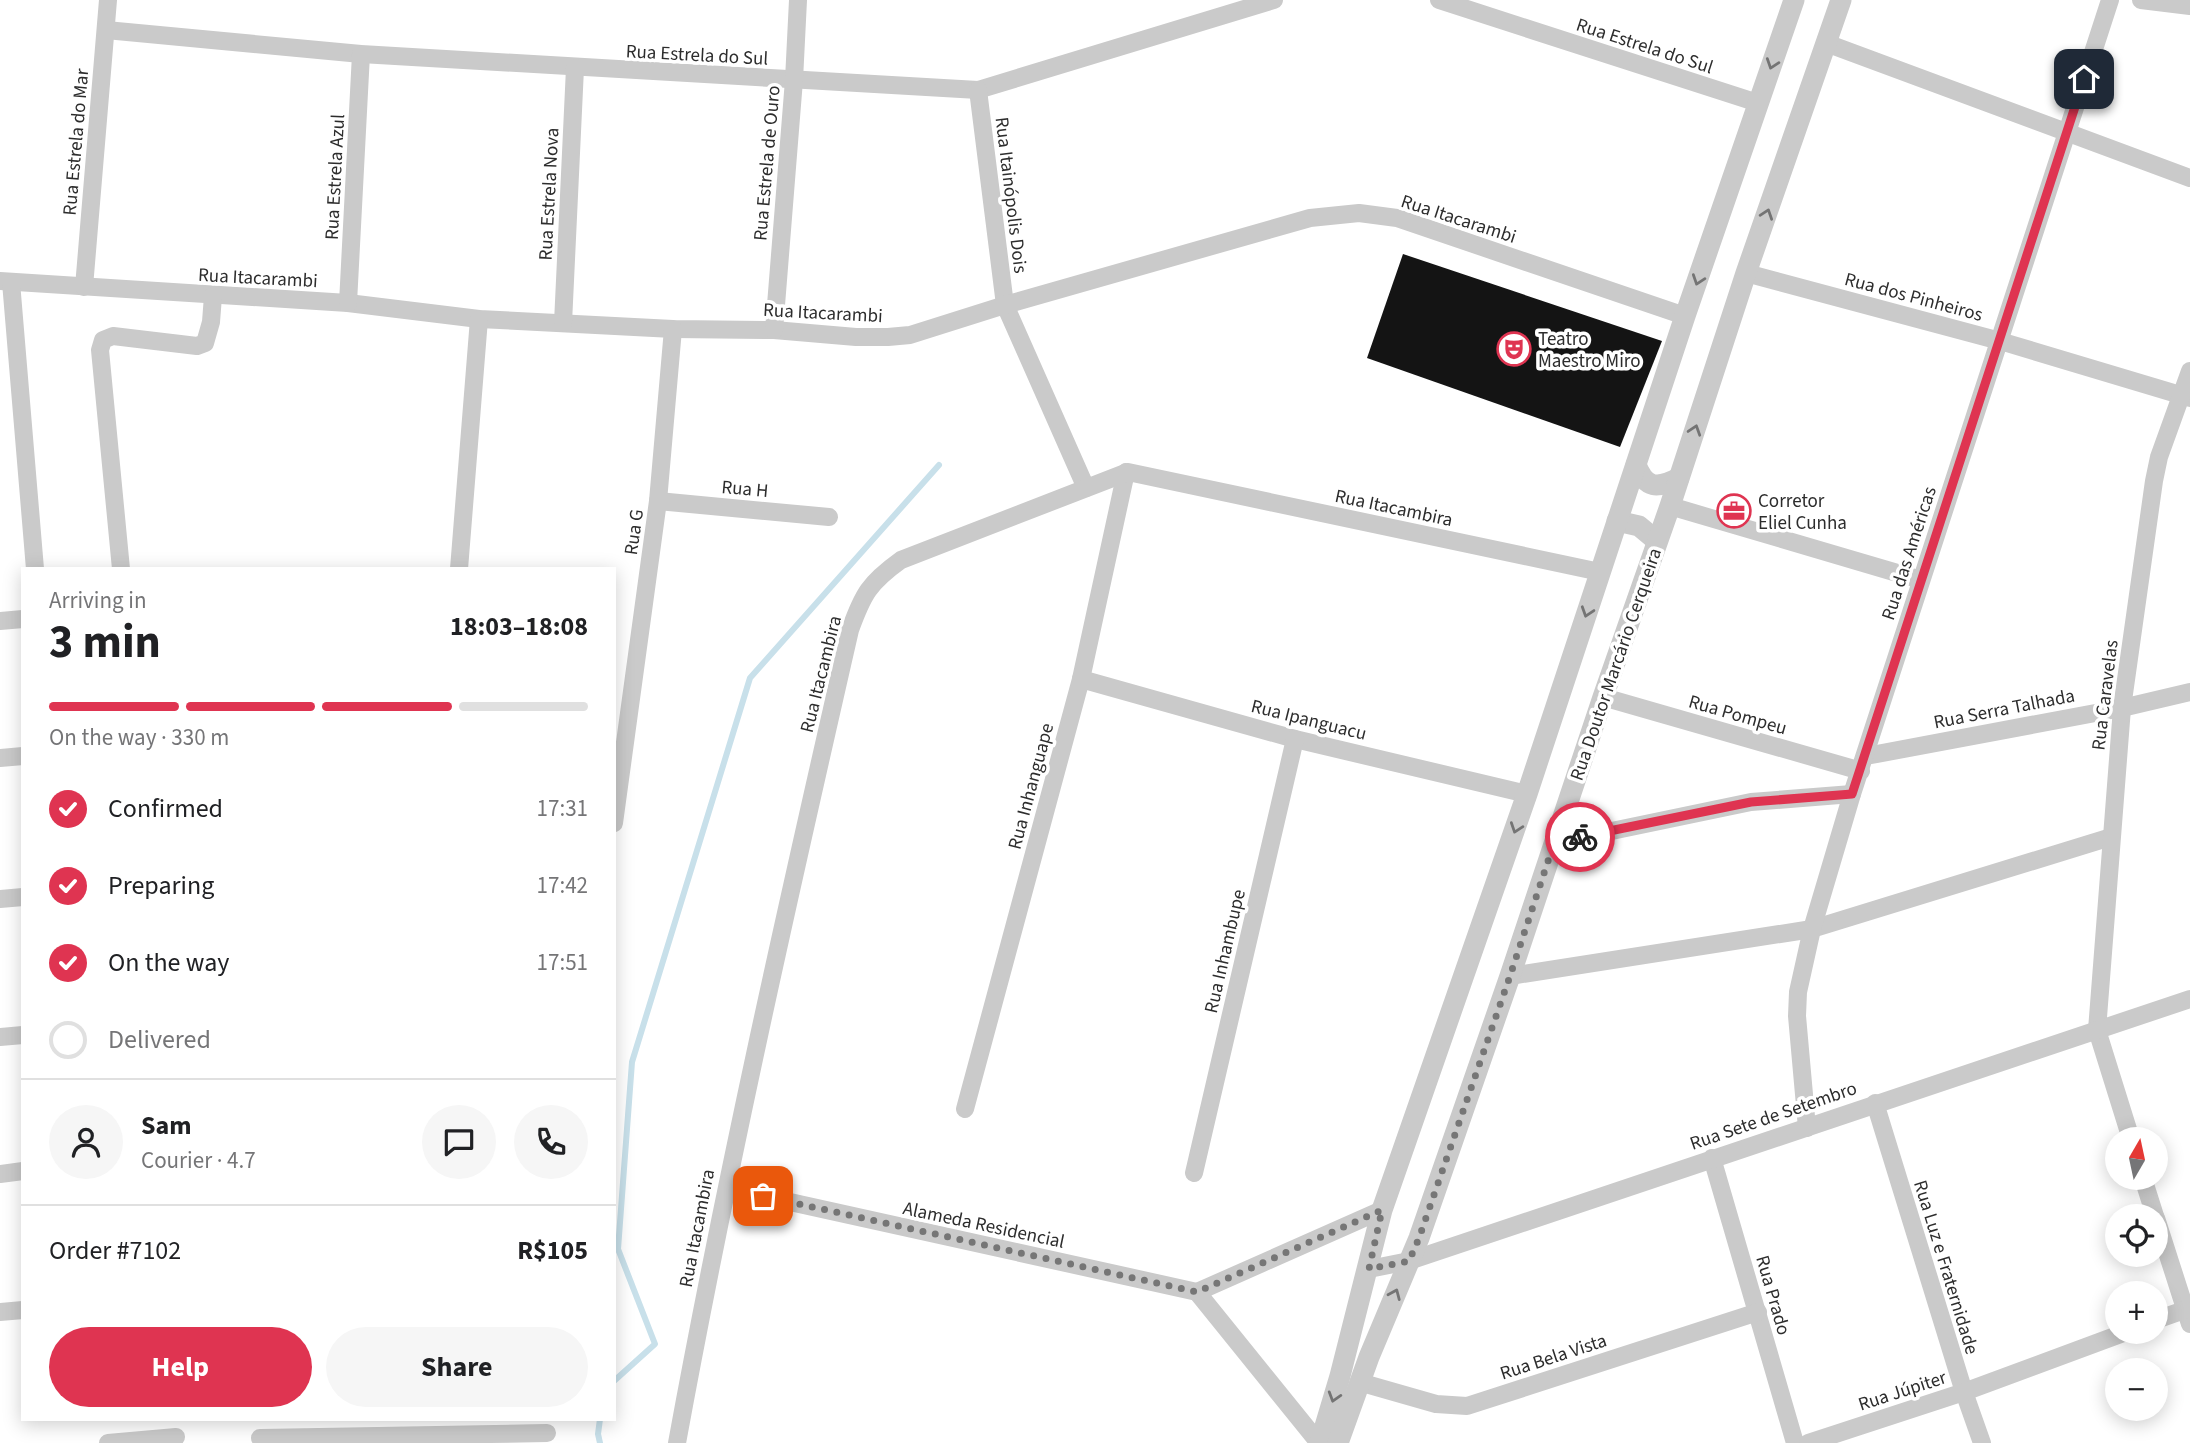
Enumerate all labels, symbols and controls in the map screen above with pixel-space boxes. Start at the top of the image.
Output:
street label: Rua Estrela do Sul [1573,12,1717,81]
street label: Rua Estrela do Sul [625,38,769,73]
pin [2054,49,2114,109]
one-way arrow [1766,58,1780,70]
icon: home [2065,60,2103,98]
street label: Rua Estrela do Mar [57,67,96,217]
street label: Rua Estrela de Ouro [747,84,788,242]
street label: Rua Estrela Azul [319,113,352,241]
street label: Rua Itainópolis Dois [988,116,1033,275]
street label: Rua Estrela Nova [533,127,566,261]
street label: Rua Itacarambi [1397,188,1520,251]
one-way arrow [1759,209,1773,221]
street label: Rua Itacarambi [197,262,318,295]
street label: Rua dos Pinheiros [1842,266,1986,329]
one-way arrow [1692,273,1706,285]
street label: Rua Itacarambi [762,297,883,330]
place label: Teatro Maestro Miro [1538,326,1641,375]
theatre icon: Teatro Maestro Miro [1495,330,1533,368]
one-way arrow [1687,425,1701,437]
street label: Rua H [720,474,769,505]
street label: Rua Itacambira [1332,483,1455,534]
street label: Rua das Américas [1875,483,1944,624]
place label: Corretor Eliel Cunha [1758,488,1847,537]
office icon: Corretor Eliel Cunha [1715,492,1753,530]
street label: Rua G [618,507,651,557]
street label: Rua Doutor Marcário Cerqueira [1564,545,1669,784]
text: Arriving in [49,584,147,617]
one-way arrow [1581,605,1595,617]
text: 18:03–18:08 [450,608,588,645]
text: 3 min [49,610,161,675]
street label: Rua Itacambira [794,613,849,736]
street label: Rua Caravelas [2085,638,2126,752]
street label: Rua Serra Talhada [1931,683,2077,736]
street label: Rua Pompeu [1685,689,1790,742]
street label: Rua Ipanguacu [1248,693,1369,748]
street label: Rua Inhanguape [1002,720,1061,853]
text: On the way · 330 m [49,721,229,754]
icon: check [49,790,87,828]
text: Confirmed [108,790,223,827]
text: 17:31 [537,792,588,825]
courier [1545,802,1615,872]
icon: bike [1561,818,1599,856]
one-way arrow [1510,821,1524,833]
icon: check [49,867,87,905]
text: Preparing [108,867,214,904]
text: 17:42 [537,869,588,902]
street label: Rua Inhambupe [1198,887,1253,1016]
icon: check [49,944,87,982]
text: On the way [108,944,229,981]
text: 17:51 [537,946,588,979]
text: Delivered [108,1021,211,1058]
street label: Rua Sete de Setembro [1686,1075,1861,1158]
button: person [49,1105,123,1179]
button: chat [422,1105,496,1179]
button: phone [514,1105,588,1179]
text: Sam [141,1107,191,1144]
north arrow [2105,1127,2168,1190]
map controls [2105,1127,2168,1421]
text: Courier · 4.7 [141,1144,256,1177]
pin [733,1166,793,1226]
street label: Rua Itacambira [673,1167,722,1290]
icon: bag [744,1177,782,1215]
street label: Rua Luz e Fraternidade [1906,1177,1985,1358]
street label: Alameda Residencial [900,1195,1067,1256]
button: locate [2105,1204,2168,1267]
text: Order #7102 [49,1232,181,1269]
text: R$105 [517,1232,588,1269]
street label: Rua Prado [1748,1252,1797,1338]
button: + [2105,1281,2168,1344]
one-way arrow [1387,1289,1401,1301]
button: Help [49,1327,312,1407]
button: Share [326,1327,588,1407]
street label: Rua Bela Vista [1497,1327,1610,1387]
button: − [2105,1358,2168,1421]
street label: Rua Júpiter [1855,1364,1950,1418]
one-way arrow [1328,1390,1342,1402]

